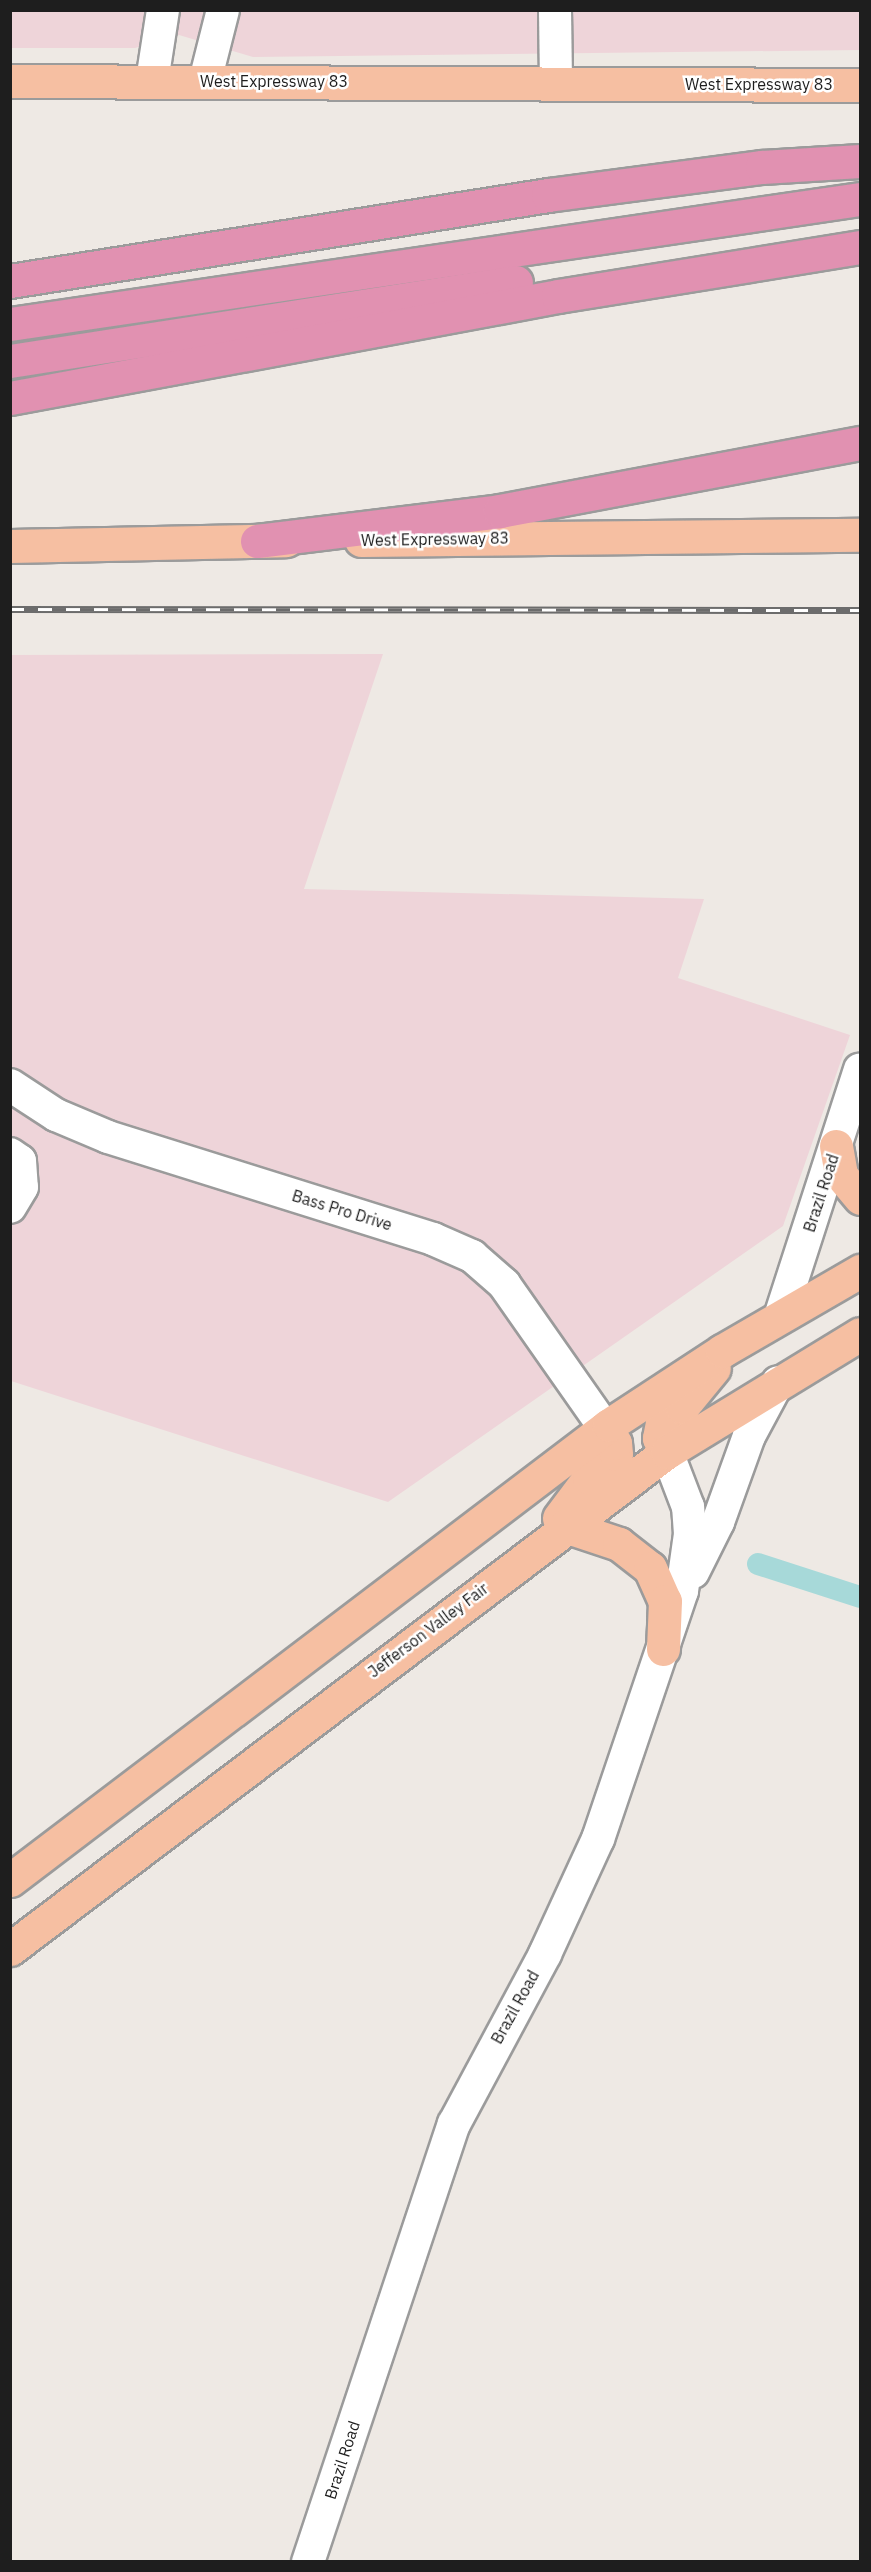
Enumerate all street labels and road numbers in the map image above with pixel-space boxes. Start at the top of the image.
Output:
street label: West Expressway 83 [200,71,348,91]
street label: West Expressway 83 [685,74,833,94]
street label: West Expressway 83 [361,528,509,550]
street label: Brazil Road [799,1151,843,1235]
street label: Bass Pro Drive [290,1186,394,1234]
street label: Jefferson Valley Fair [364,1579,492,1681]
street label: Brazil Road [487,1967,543,2047]
street label: Brazil Road [320,2418,364,2502]

